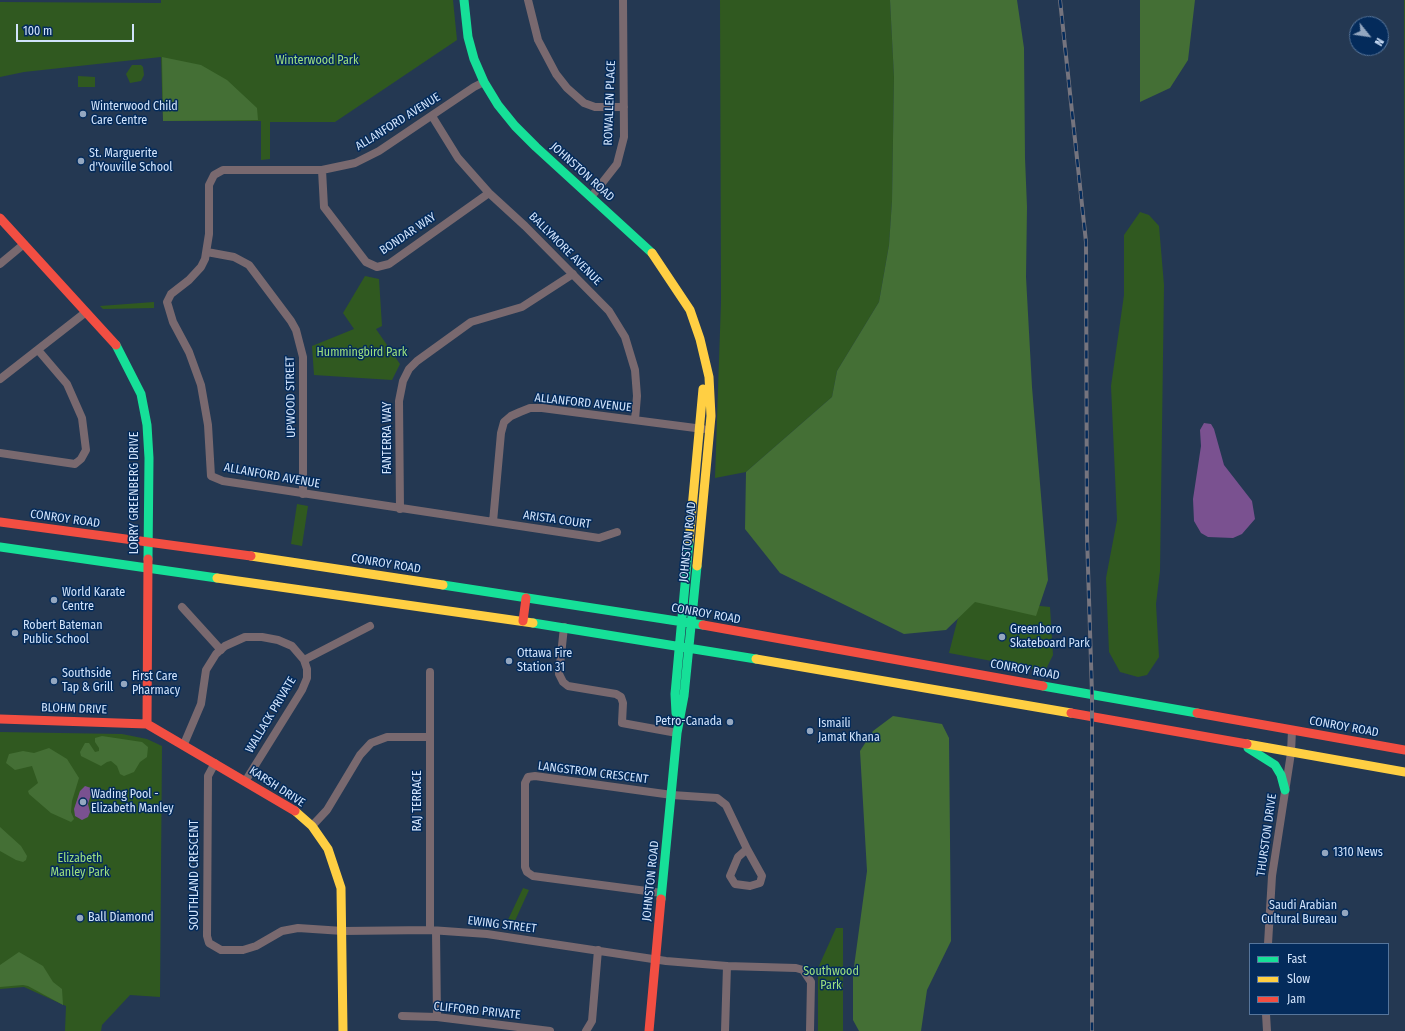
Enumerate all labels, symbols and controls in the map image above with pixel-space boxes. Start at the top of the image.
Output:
scale bar [18,16,136,42]
north arrow [1349,16,1389,56]
text: 100 m [23,24,52,38]
text: N [1372,36,1386,48]
park label: Winterwood Park [275,54,359,68]
street label: ROWALLEN PLACE [601,60,619,146]
street label: ALLANFORD AVENUE [353,90,443,154]
place label: Winterwood Child Care Centre [91,100,178,128]
marker: Winterwood Child Care Centre [78,109,88,119]
street label: JOHNSTON ROAD [547,140,617,204]
place label: St. Marguerite d'Youville School [89,147,172,175]
marker: St. Marguerite d'Youville School [76,156,86,166]
street label: BONDAR WAY [377,210,439,258]
street label: BALLYMORE AVENUE [526,210,604,288]
park label: Hummingbird Park [317,346,407,360]
street label: UPWOOD STREET [283,356,299,438]
street label: ALLANFORD AVENUE [534,391,632,415]
street label: FANTERRA WAY [381,402,395,474]
street label: LORRY GREENBERG DRIVE [128,432,142,554]
street label: ALLANFORD AVENUE [223,460,321,492]
street label: JOHNSTON ROAD [677,501,699,583]
street label: CONROY ROAD [29,507,101,531]
street label: ARISTA COURT [522,508,592,532]
street label: CONROY ROAD [350,551,422,577]
place label: World Karate Centre [62,586,125,614]
marker: World Karate Centre [49,595,59,605]
street label: CONROY ROAD [670,601,742,627]
place label: Robert Bateman Public School [23,619,102,647]
place label: Greenboro Skateboard Park [1010,623,1090,651]
marker: Robert Bateman Public School [10,628,20,638]
marker: Greenboro Skateboard Park [997,632,1007,642]
place label: Ottawa Fire Station 31 [517,647,572,675]
marker: Ottawa Fire Station 31 [504,656,514,666]
street label: CONROY ROAD [989,657,1061,683]
place label: Southside Tap & Grill [62,667,113,695]
place label: First Care Pharmacy [132,670,180,698]
street label: WALLACK PRIVATE [243,674,299,756]
marker: Southside Tap & Grill [49,676,59,686]
marker: First Care Pharmacy [119,679,129,689]
street label: BLOHM DRIVE [41,701,107,717]
street label: CONROY ROAD [1308,714,1380,740]
place label: Petro-Canada [655,715,722,729]
marker: Petro-Canada [725,717,735,727]
place label: Ismaili Jamat Khana [818,717,880,745]
marker: Ismaili Jamat Khana [805,726,815,736]
street label: LANGSTROM CRESCENT [537,759,649,787]
street label: KARSH DRIVE [246,764,308,810]
street label: RAJ TERRACE [411,770,425,832]
place label: Wading Pool - Elizabeth Manley [91,788,174,816]
street label: THURSTON DRIVE [1254,793,1280,877]
marker: Wading Pool - Elizabeth Manley [78,797,88,807]
street label: SOUTHLAND CRESCENT [188,820,202,930]
street label: JOHNSTON ROAD [640,840,662,922]
place label: 1310 News [1333,846,1383,860]
marker: 1310 News [1320,848,1330,858]
park label: Elizabeth Manley Park [50,852,110,880]
place label: Saudi Arabian Cultural Bureau [1261,899,1337,927]
marker: Saudi Arabian Cultural Bureau [1340,908,1350,918]
place label: Ball Diamond [88,911,154,925]
marker: Ball Diamond [75,913,85,923]
street label: EWING STREET [467,914,537,936]
legend [1249,943,1389,1015]
text: Fast [1287,952,1306,966]
park label: Southwood Park [803,965,859,993]
text: Slow [1287,972,1310,986]
text: Jam [1287,992,1305,1006]
street label: CLIFFORD PRIVATE [433,999,521,1023]

